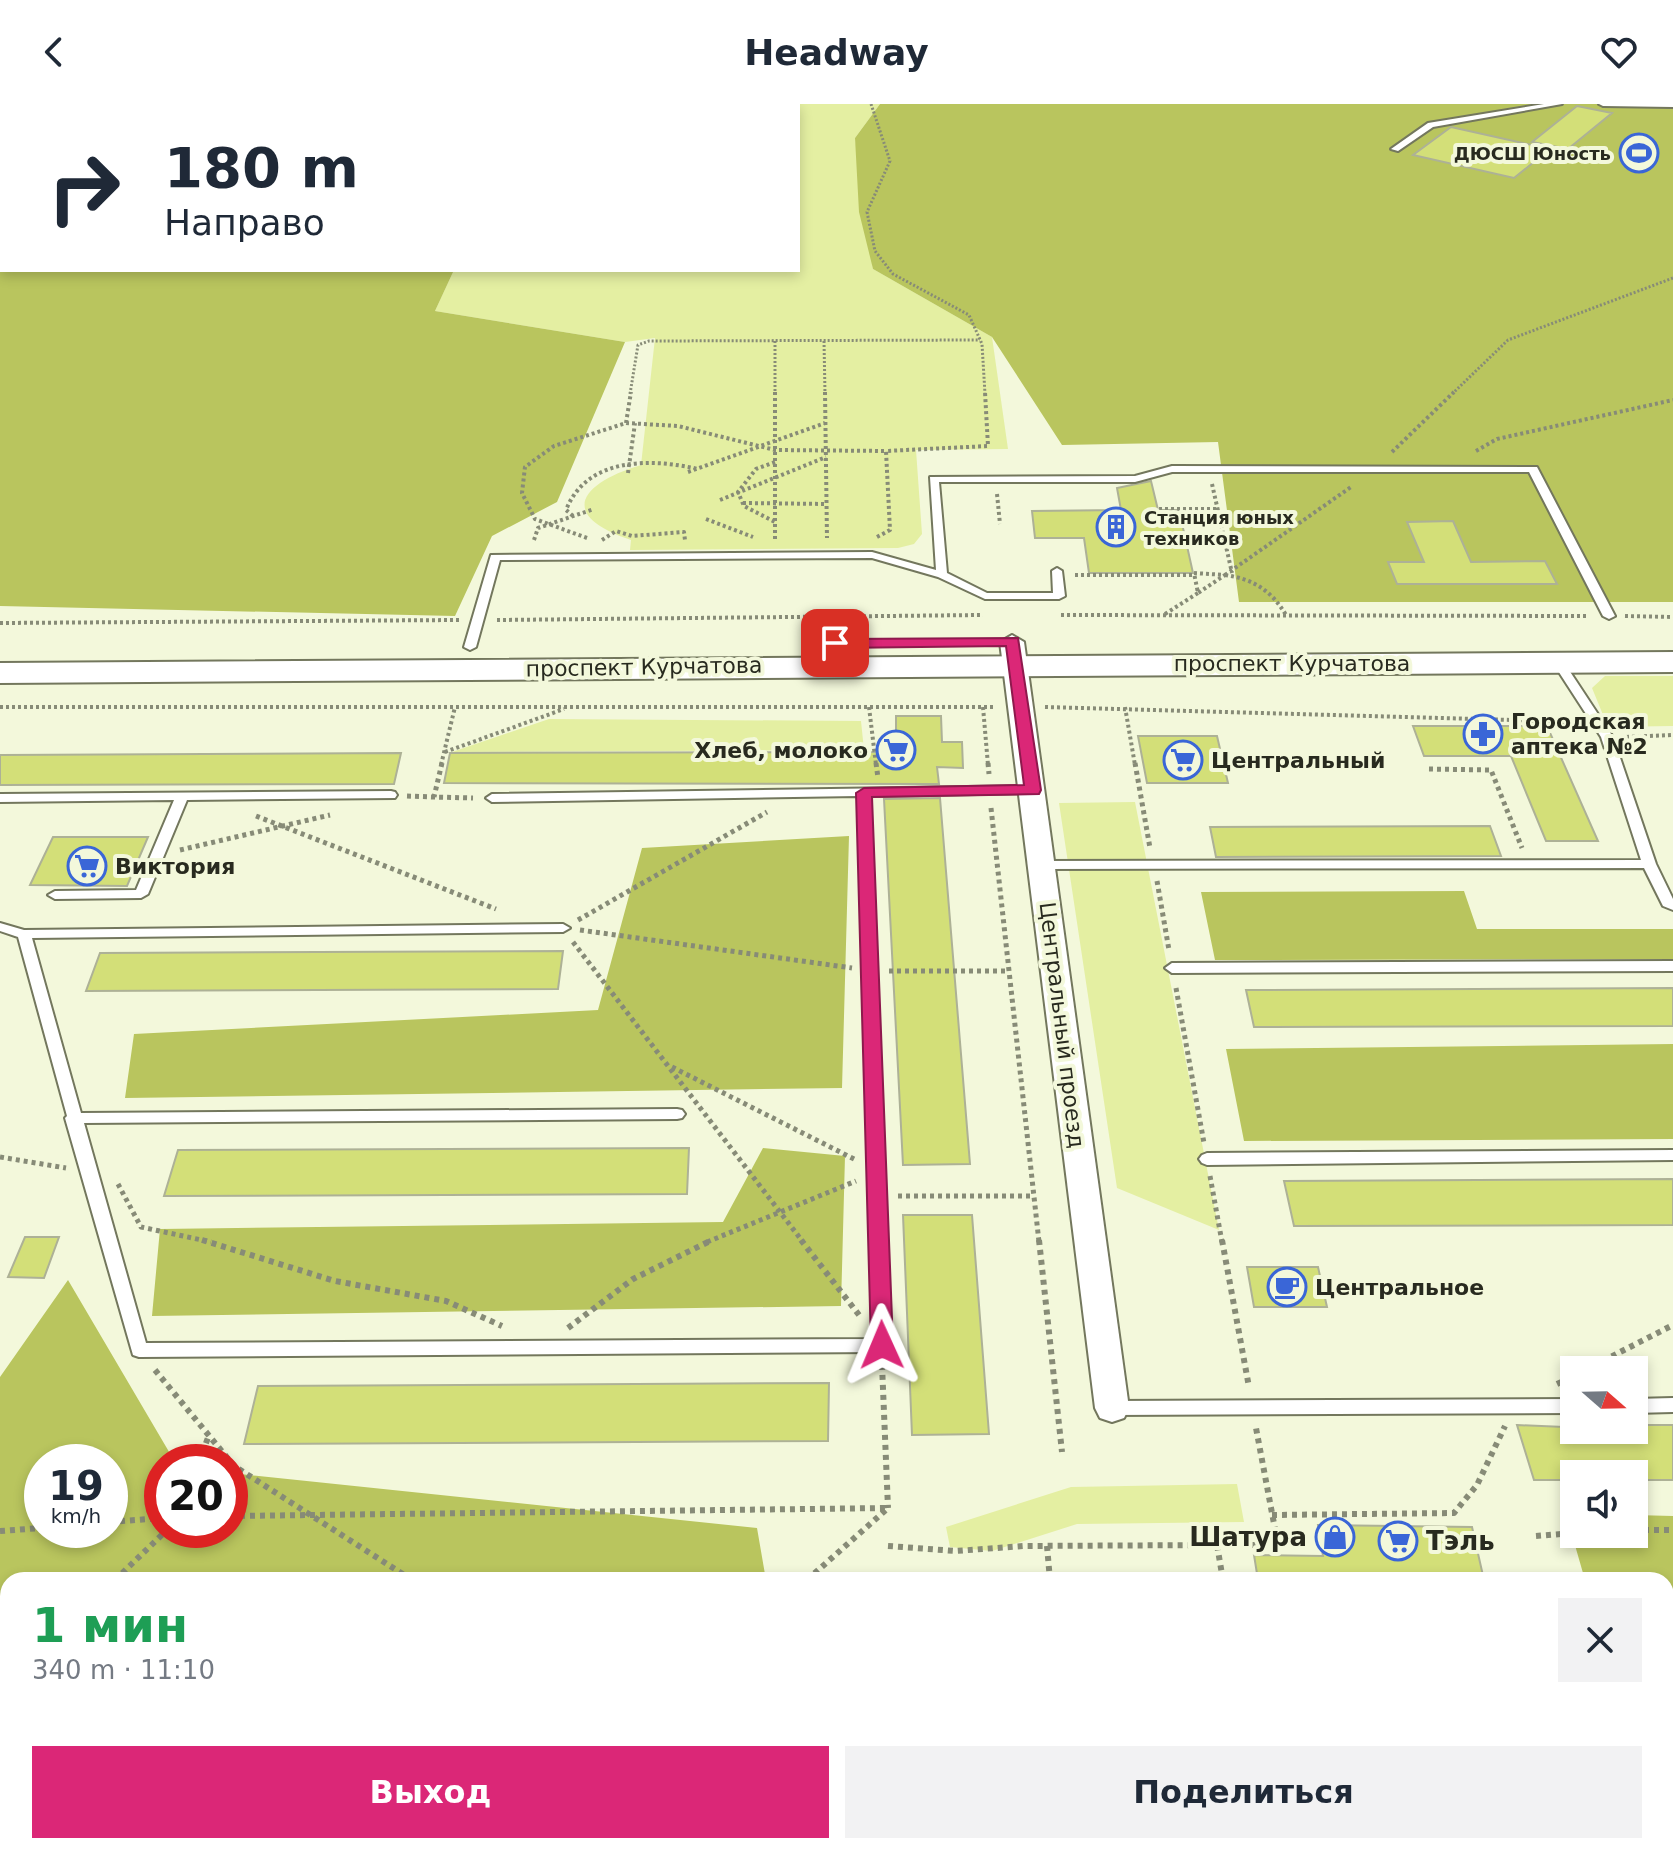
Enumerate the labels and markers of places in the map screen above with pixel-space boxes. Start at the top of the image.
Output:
sports icon: ДЮСШ Юность [1618,132,1660,174]
place label: ДЮСШ Юность [1454,143,1611,164]
building icon: Станция юных техников [1095,506,1137,548]
place label: Станция юных техников [1144,507,1294,549]
pin [801,609,869,677]
place label: Городская аптека №2 [1511,709,1648,759]
pharmacy icon: Городская аптека №2 [1462,713,1504,755]
supermarket icon: Хлеб, молоко [875,729,917,771]
place label: Хлеб, молоко [694,738,868,763]
supermarket icon: Центральный [1162,739,1204,781]
place label: Центральный [1211,748,1385,773]
supermarket icon: Виктория [66,845,108,887]
place label: Виктория [115,854,235,879]
cafe icon: Центральное [1266,1266,1308,1308]
place label: Центральное [1315,1275,1484,1300]
shop icon: Шатура [1314,1516,1356,1558]
supermarket icon: Тэль [1377,1520,1419,1562]
place label: Шатура [1189,1522,1307,1552]
place label: Тэль [1426,1526,1495,1556]

